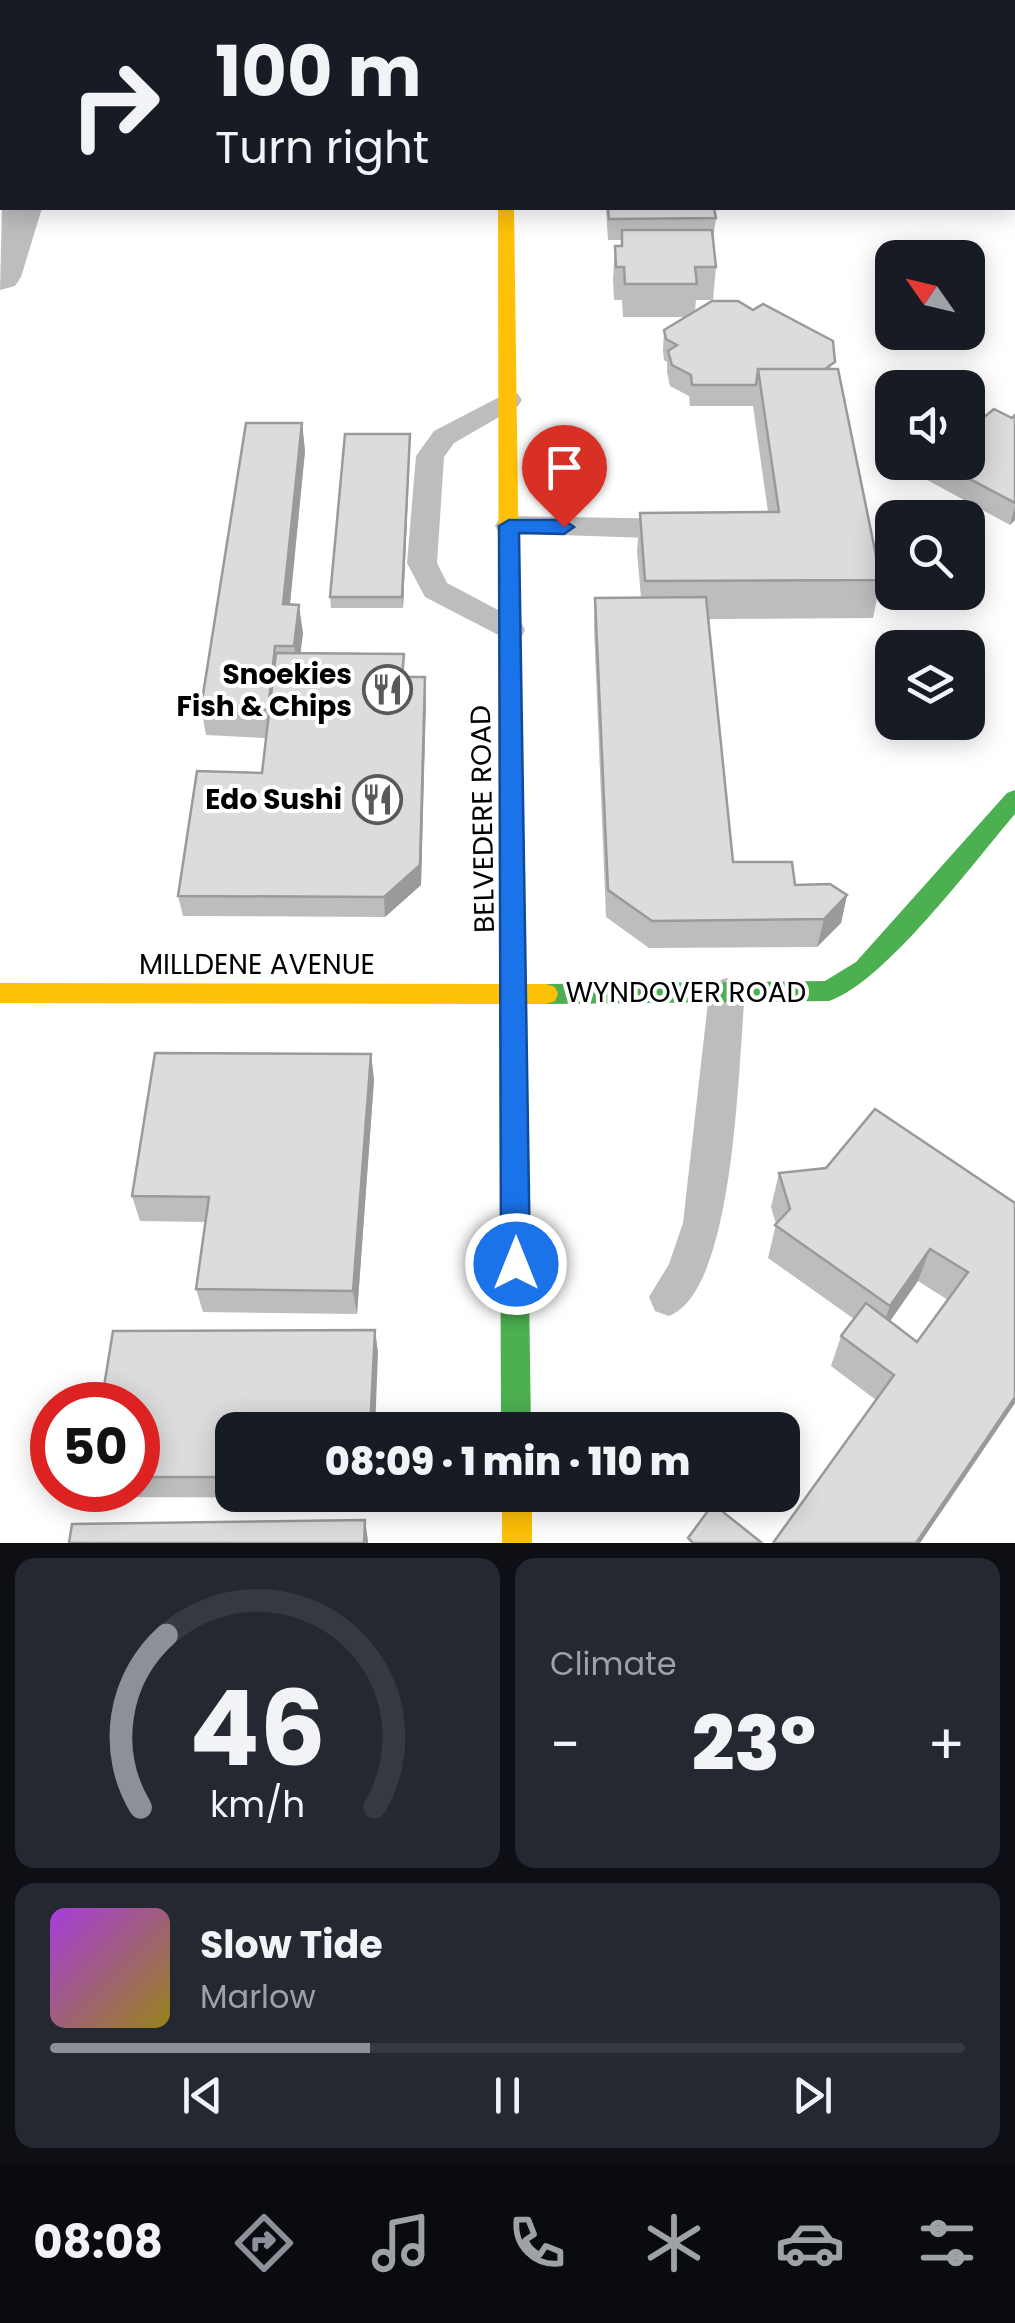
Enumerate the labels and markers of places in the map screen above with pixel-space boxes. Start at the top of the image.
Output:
pin [522,425,607,528]
place label: Snoekies Fish & Chips [177,655,352,726]
restaurant icon: Snoekies Fish & Chips [361,664,413,716]
restaurant icon: Edo Sushi [351,773,403,825]
place label: Edo Sushi [205,780,342,819]

